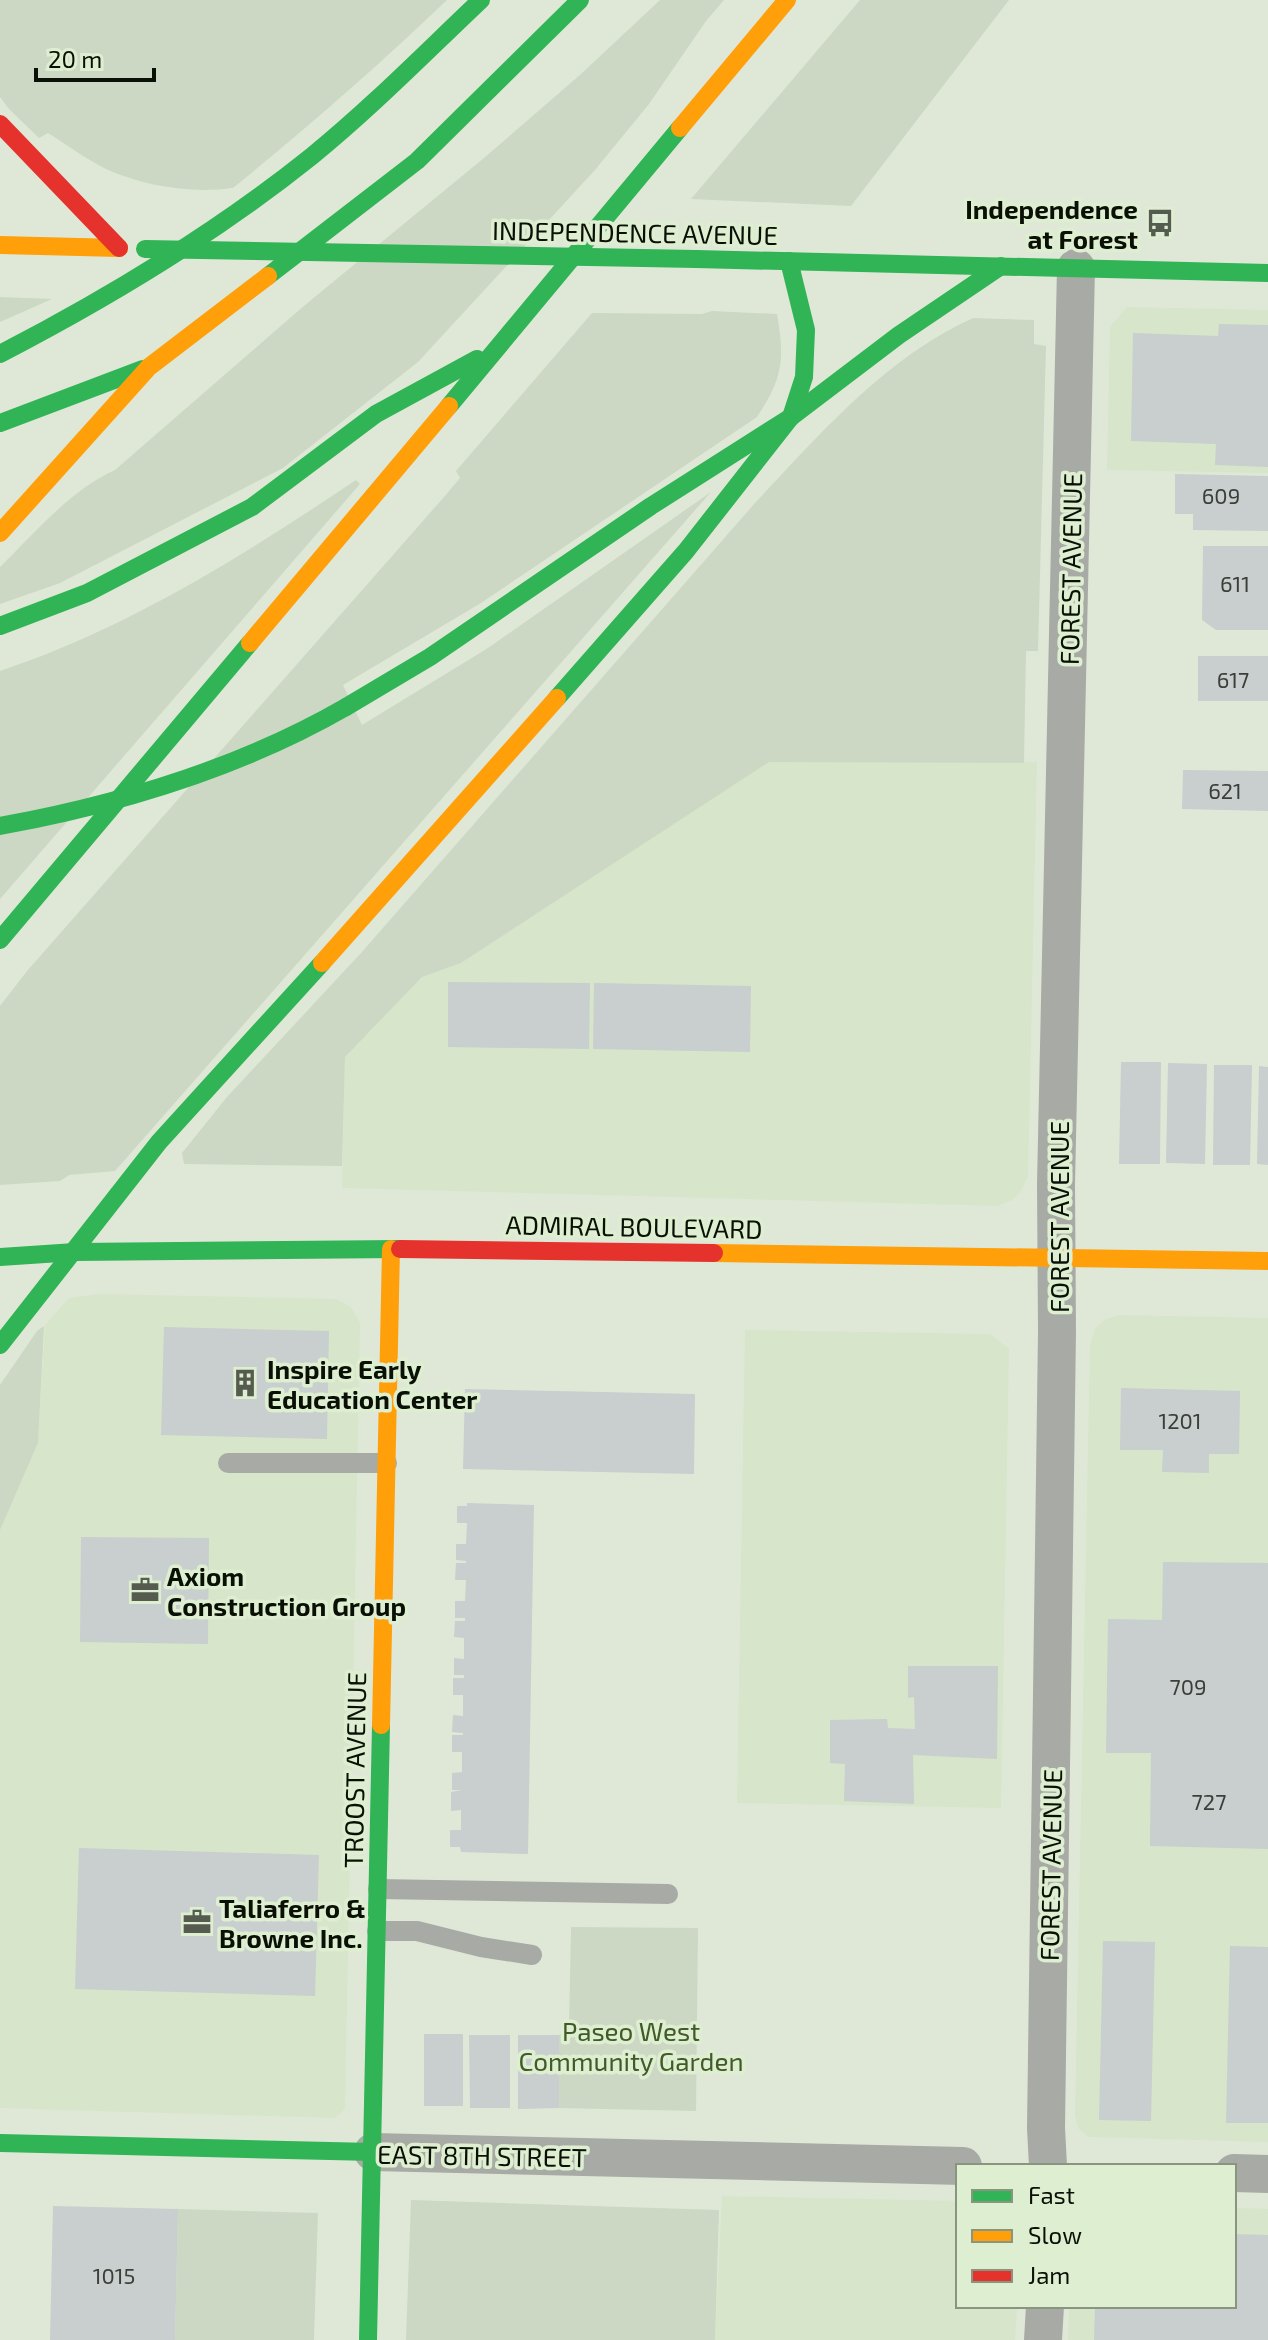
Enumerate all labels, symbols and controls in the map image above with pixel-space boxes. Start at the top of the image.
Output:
scale bar [36,32,154,82]
text: 20 m [48,44,102,73]
place label: Independence at Forest [965,193,1138,254]
bus stop icon: Independence at Forest [1145,208,1175,238]
street label: INDEPENDENCE AVENUE [492,214,778,250]
street label: FOREST AVENUE [1053,473,1087,665]
house number: 609 [1202,482,1240,508]
house number: 611 [1220,570,1250,596]
house number: 617 [1217,666,1249,692]
house number: 621 [1208,777,1242,803]
street label: FOREST AVENUE [1043,1121,1074,1313]
street label: ADMIRAL BOULEVARD [505,1208,763,1244]
place label: Inspire Early Education Center [267,1353,477,1414]
building icon: Inspire Early Education Center [230,1368,260,1398]
house number: 1201 [1158,1407,1202,1433]
place label: Axiom Construction Group [167,1560,406,1621]
office icon: Axiom Construction Group [130,1575,160,1605]
street label: TROOST AVENUE [337,1672,371,1868]
house number: 709 [1169,1673,1207,1699]
street label: FOREST AVENUE [1033,1769,1067,1961]
house number: 727 [1192,1788,1226,1814]
place label: Taliaferro & Browne Inc. [219,1892,366,1953]
office icon: Taliaferro & Browne Inc. [182,1907,212,1937]
park label: Paseo West Community Garden [518,2015,744,2076]
street label: EAST 8TH STREET [377,2138,587,2172]
legend [956,2164,1236,2308]
text: Fast [1028,2180,1075,2209]
text: Slow [1028,2220,1082,2249]
text: Jam [1028,2260,1070,2289]
house number: 1015 [93,2262,135,2288]

